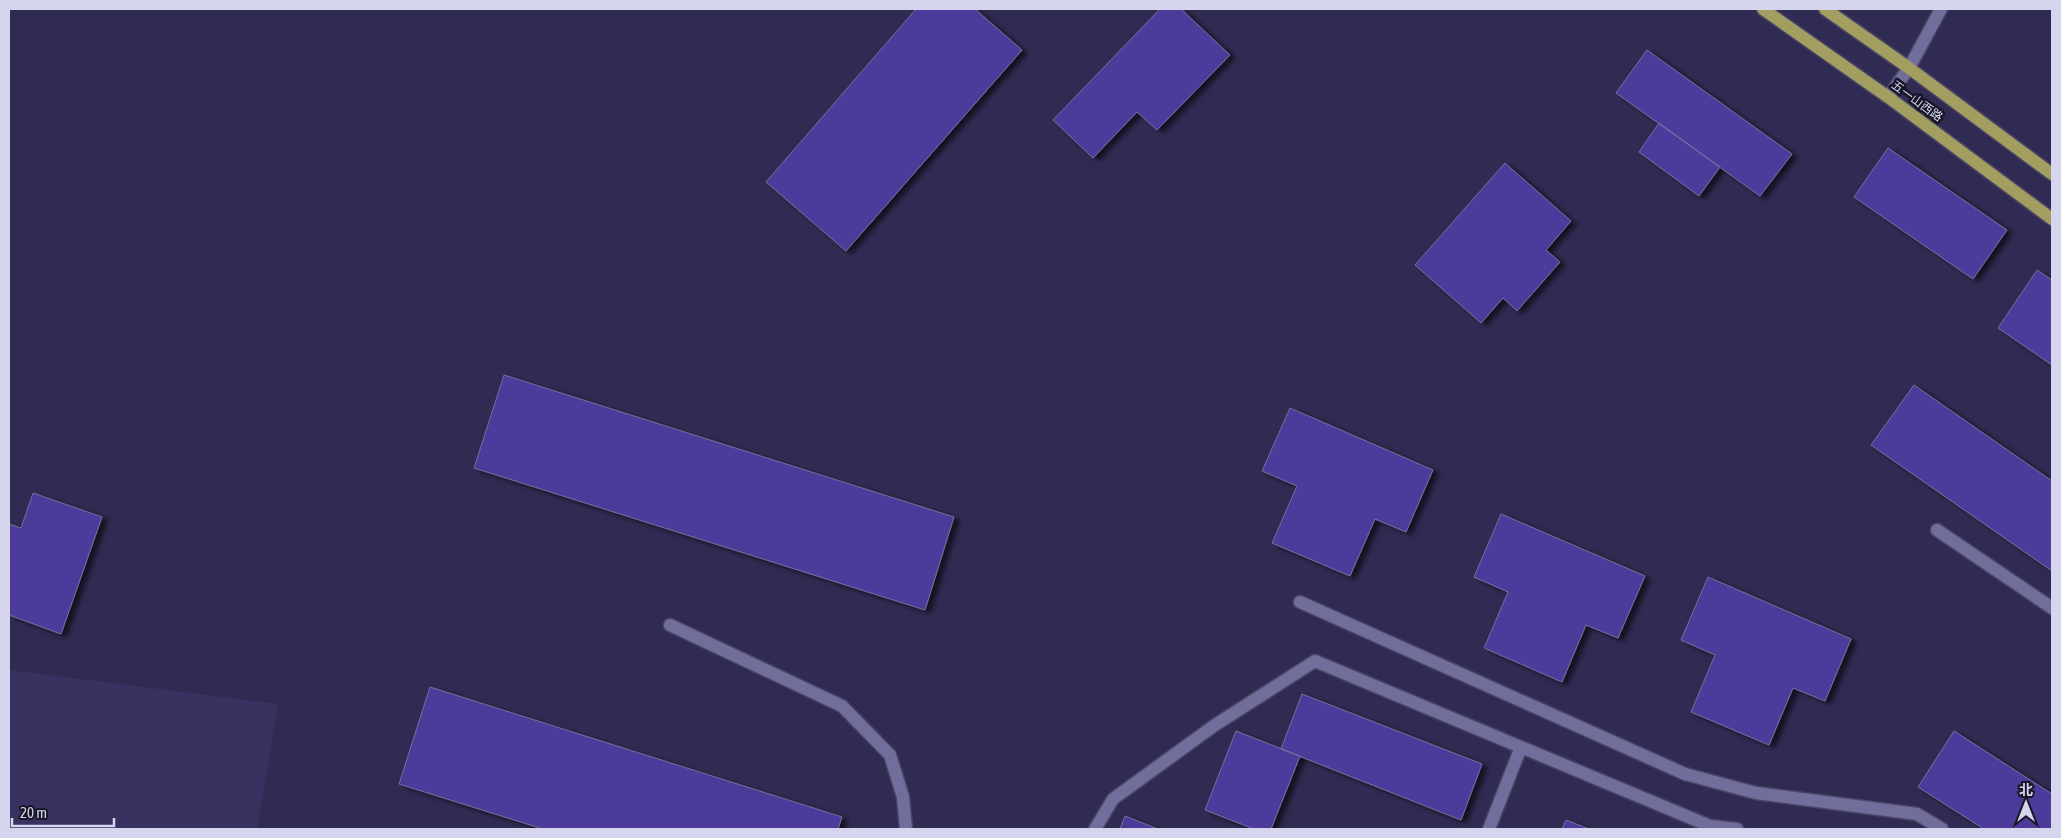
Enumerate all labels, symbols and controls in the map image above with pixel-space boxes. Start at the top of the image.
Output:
street label: 五一山西路 [1889,78,1945,124]
north arrow [2001,778,2051,828]
text: 北 [2019,782,2033,798]
scale bar [12,796,115,828]
text: 20 m [20,804,47,821]

